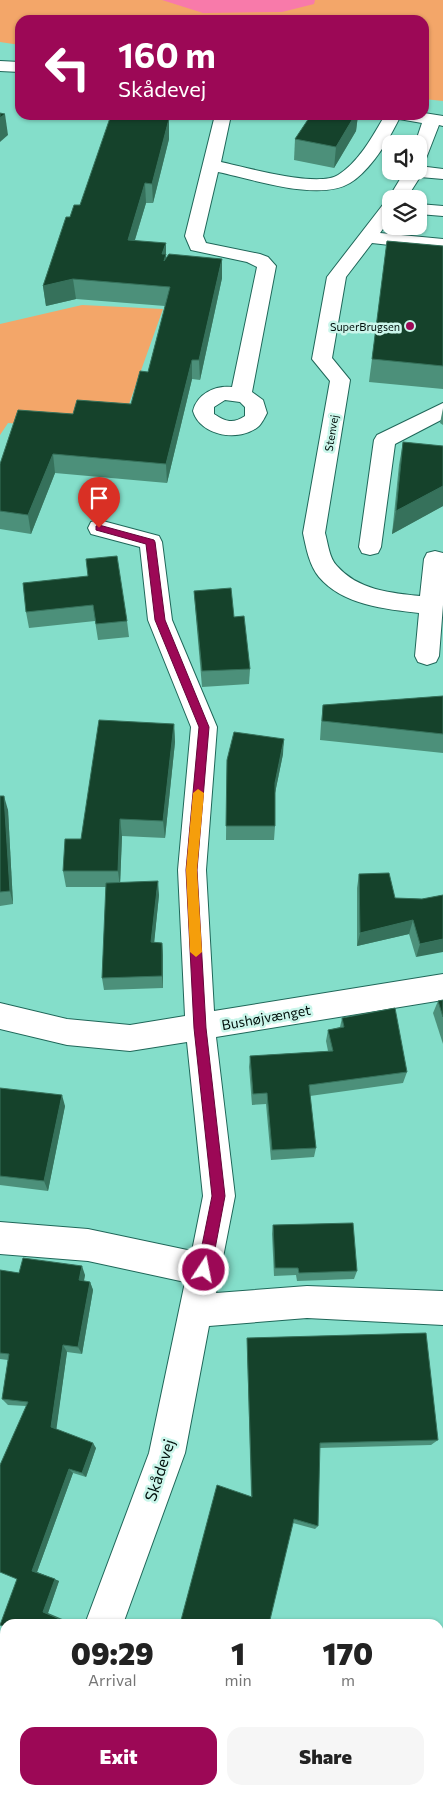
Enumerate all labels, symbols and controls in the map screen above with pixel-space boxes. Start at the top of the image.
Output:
text: 160 m [118,32,216,75]
icon: left [35,35,100,100]
text: Skådevej [118,75,206,102]
map controls [382,135,427,235]
button: sound [382,135,427,180]
button: layers [382,190,427,235]
place label: SuperBrugsen [330,320,400,333]
marker: SuperBrugsen [404,320,416,332]
street label: Stenvej [322,414,340,452]
pin [78,477,120,528]
icon: arrive [85,484,113,512]
street label: Bushøjvænget [220,1001,312,1033]
position arrow [177,1243,229,1295]
street label: Skådevej [140,1436,178,1504]
text: 09:29 [71,1634,154,1671]
text: 1 [231,1634,245,1671]
text: 170 [322,1634,373,1671]
text: Arrival [88,1670,136,1689]
text: min [224,1670,252,1689]
text: m [341,1670,355,1689]
button: Exit [20,1727,217,1785]
button: Share [227,1727,424,1785]

